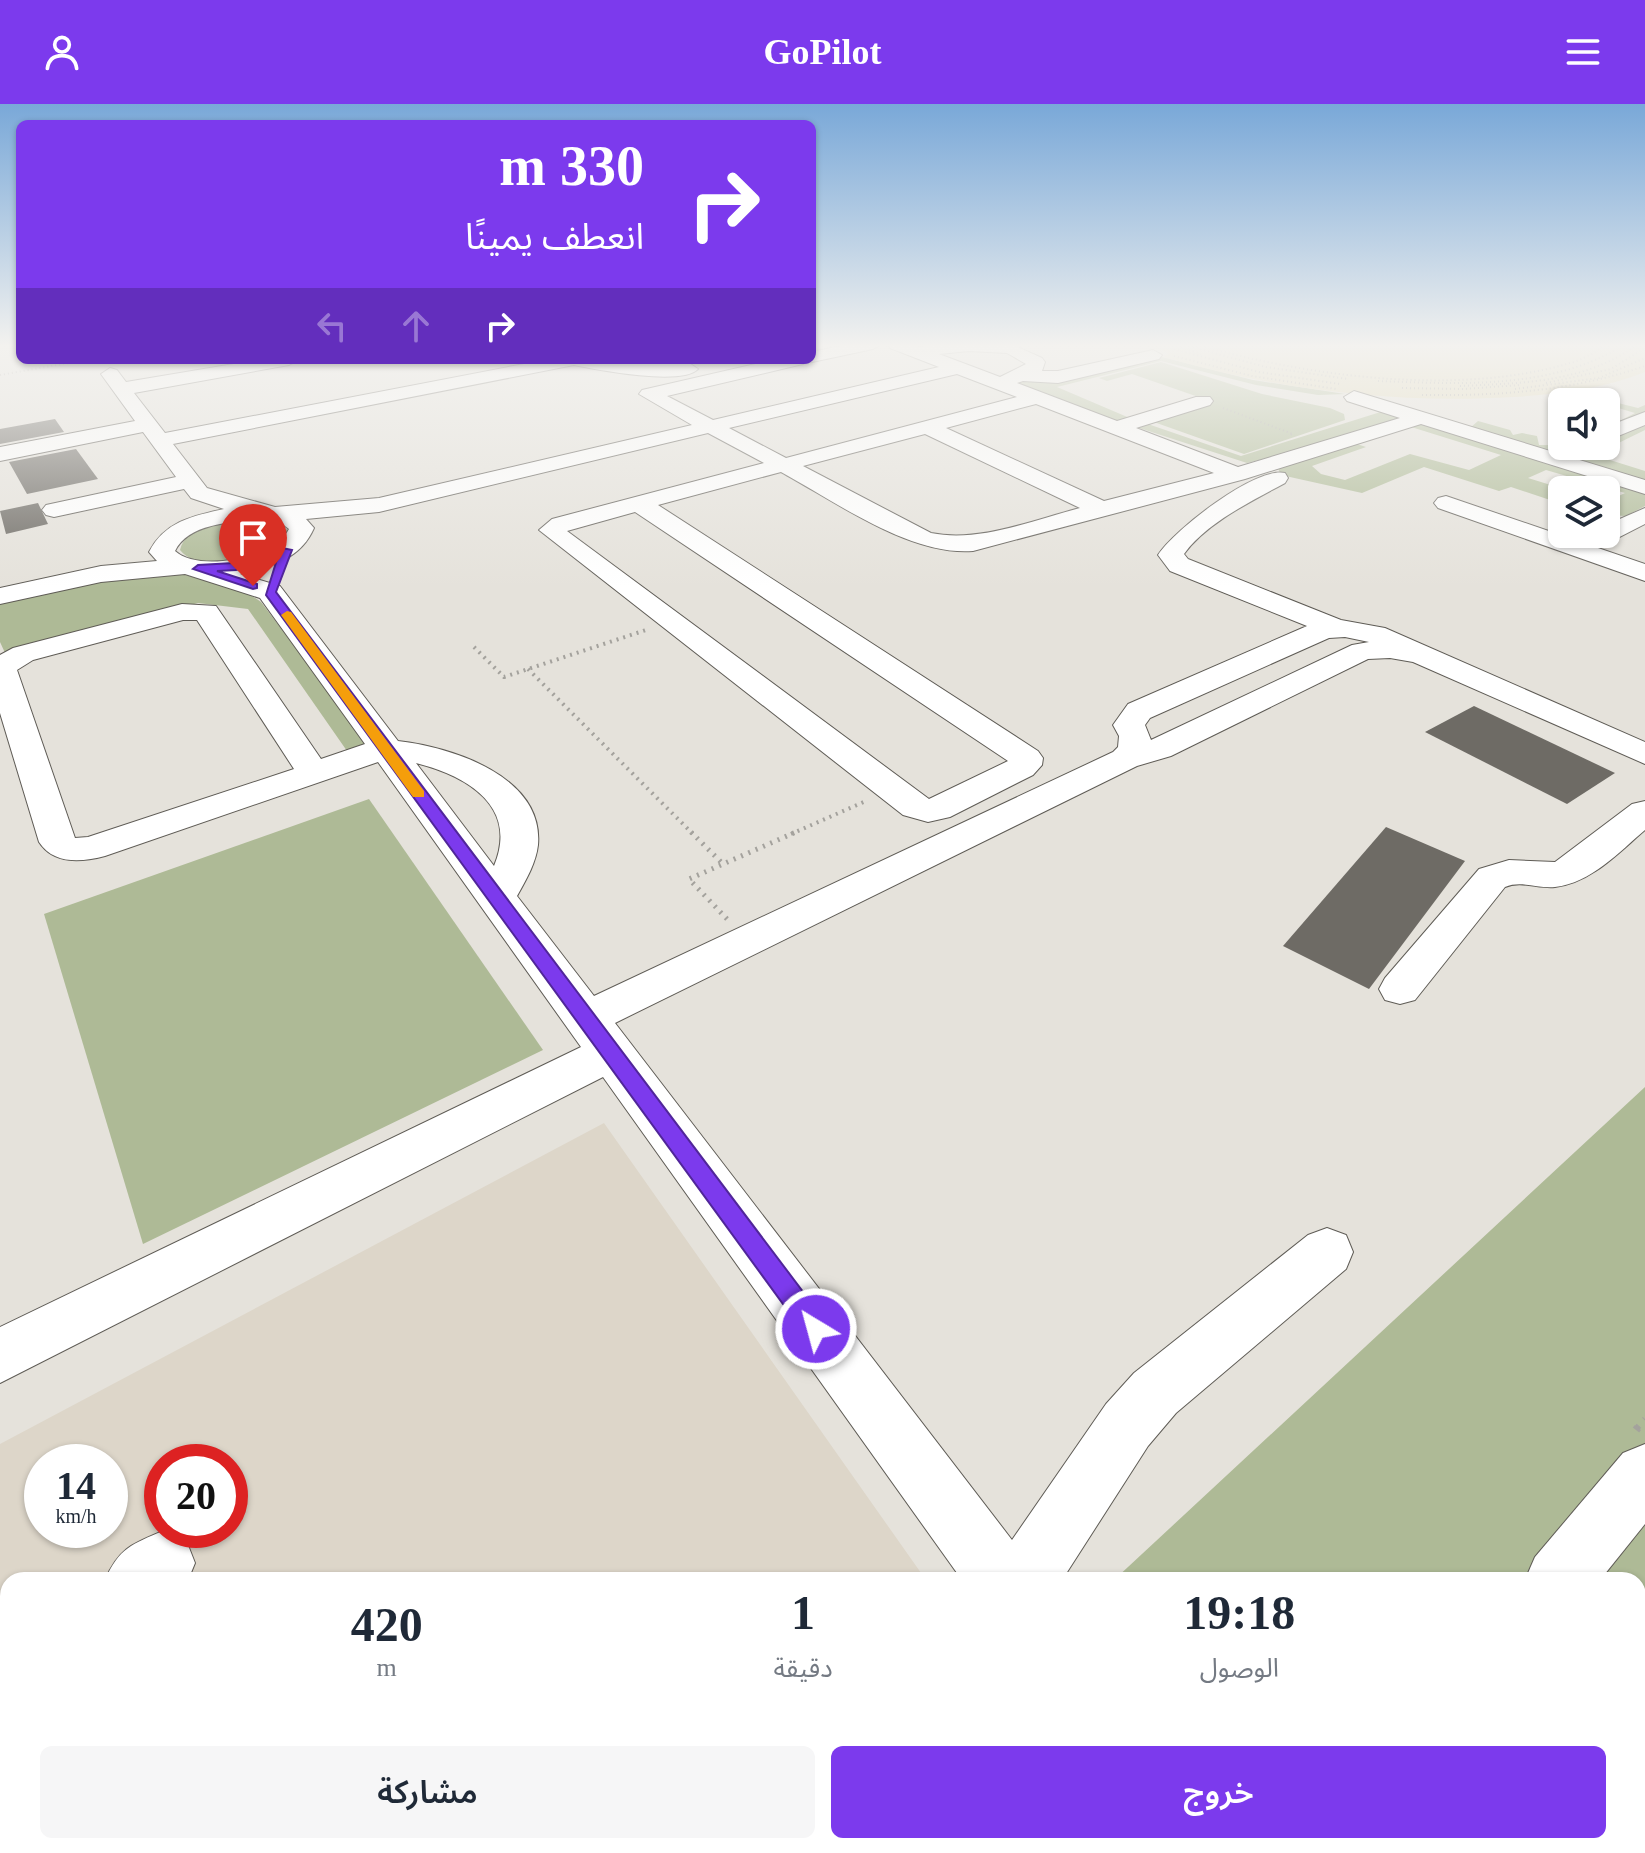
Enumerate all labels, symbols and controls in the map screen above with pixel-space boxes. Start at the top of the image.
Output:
icon: person [40,30,84,74]
icon: menu [1561,30,1605,74]
text: GoPilot [764,32,882,72]
text: 330 m [499,135,644,197]
icon: right [672,152,776,256]
text: انعطف يمينًا [465,217,644,257]
icon: left [310,304,354,348]
icon: ahead [394,304,438,348]
icon: right [478,304,522,348]
map controls [1548,388,1620,548]
button: sound [1548,388,1620,460]
button: layers [1548,476,1620,548]
pin [219,504,287,586]
icon: arrive [231,516,275,560]
position arrow [774,1287,858,1371]
speed limit sign: 20 [144,1444,248,1548]
text: 14 [56,1463,96,1508]
text: km/h [55,1505,97,1527]
text: 1 [791,1586,815,1639]
text: 19:18 [1183,1586,1295,1639]
text: 420 [351,1598,423,1651]
text: m [377,1653,397,1682]
text: دقيقة [773,1654,833,1683]
text: الوصول [1200,1654,1279,1683]
button: مشاركة [40,1746,815,1838]
button: خروج [831,1746,1606,1838]

